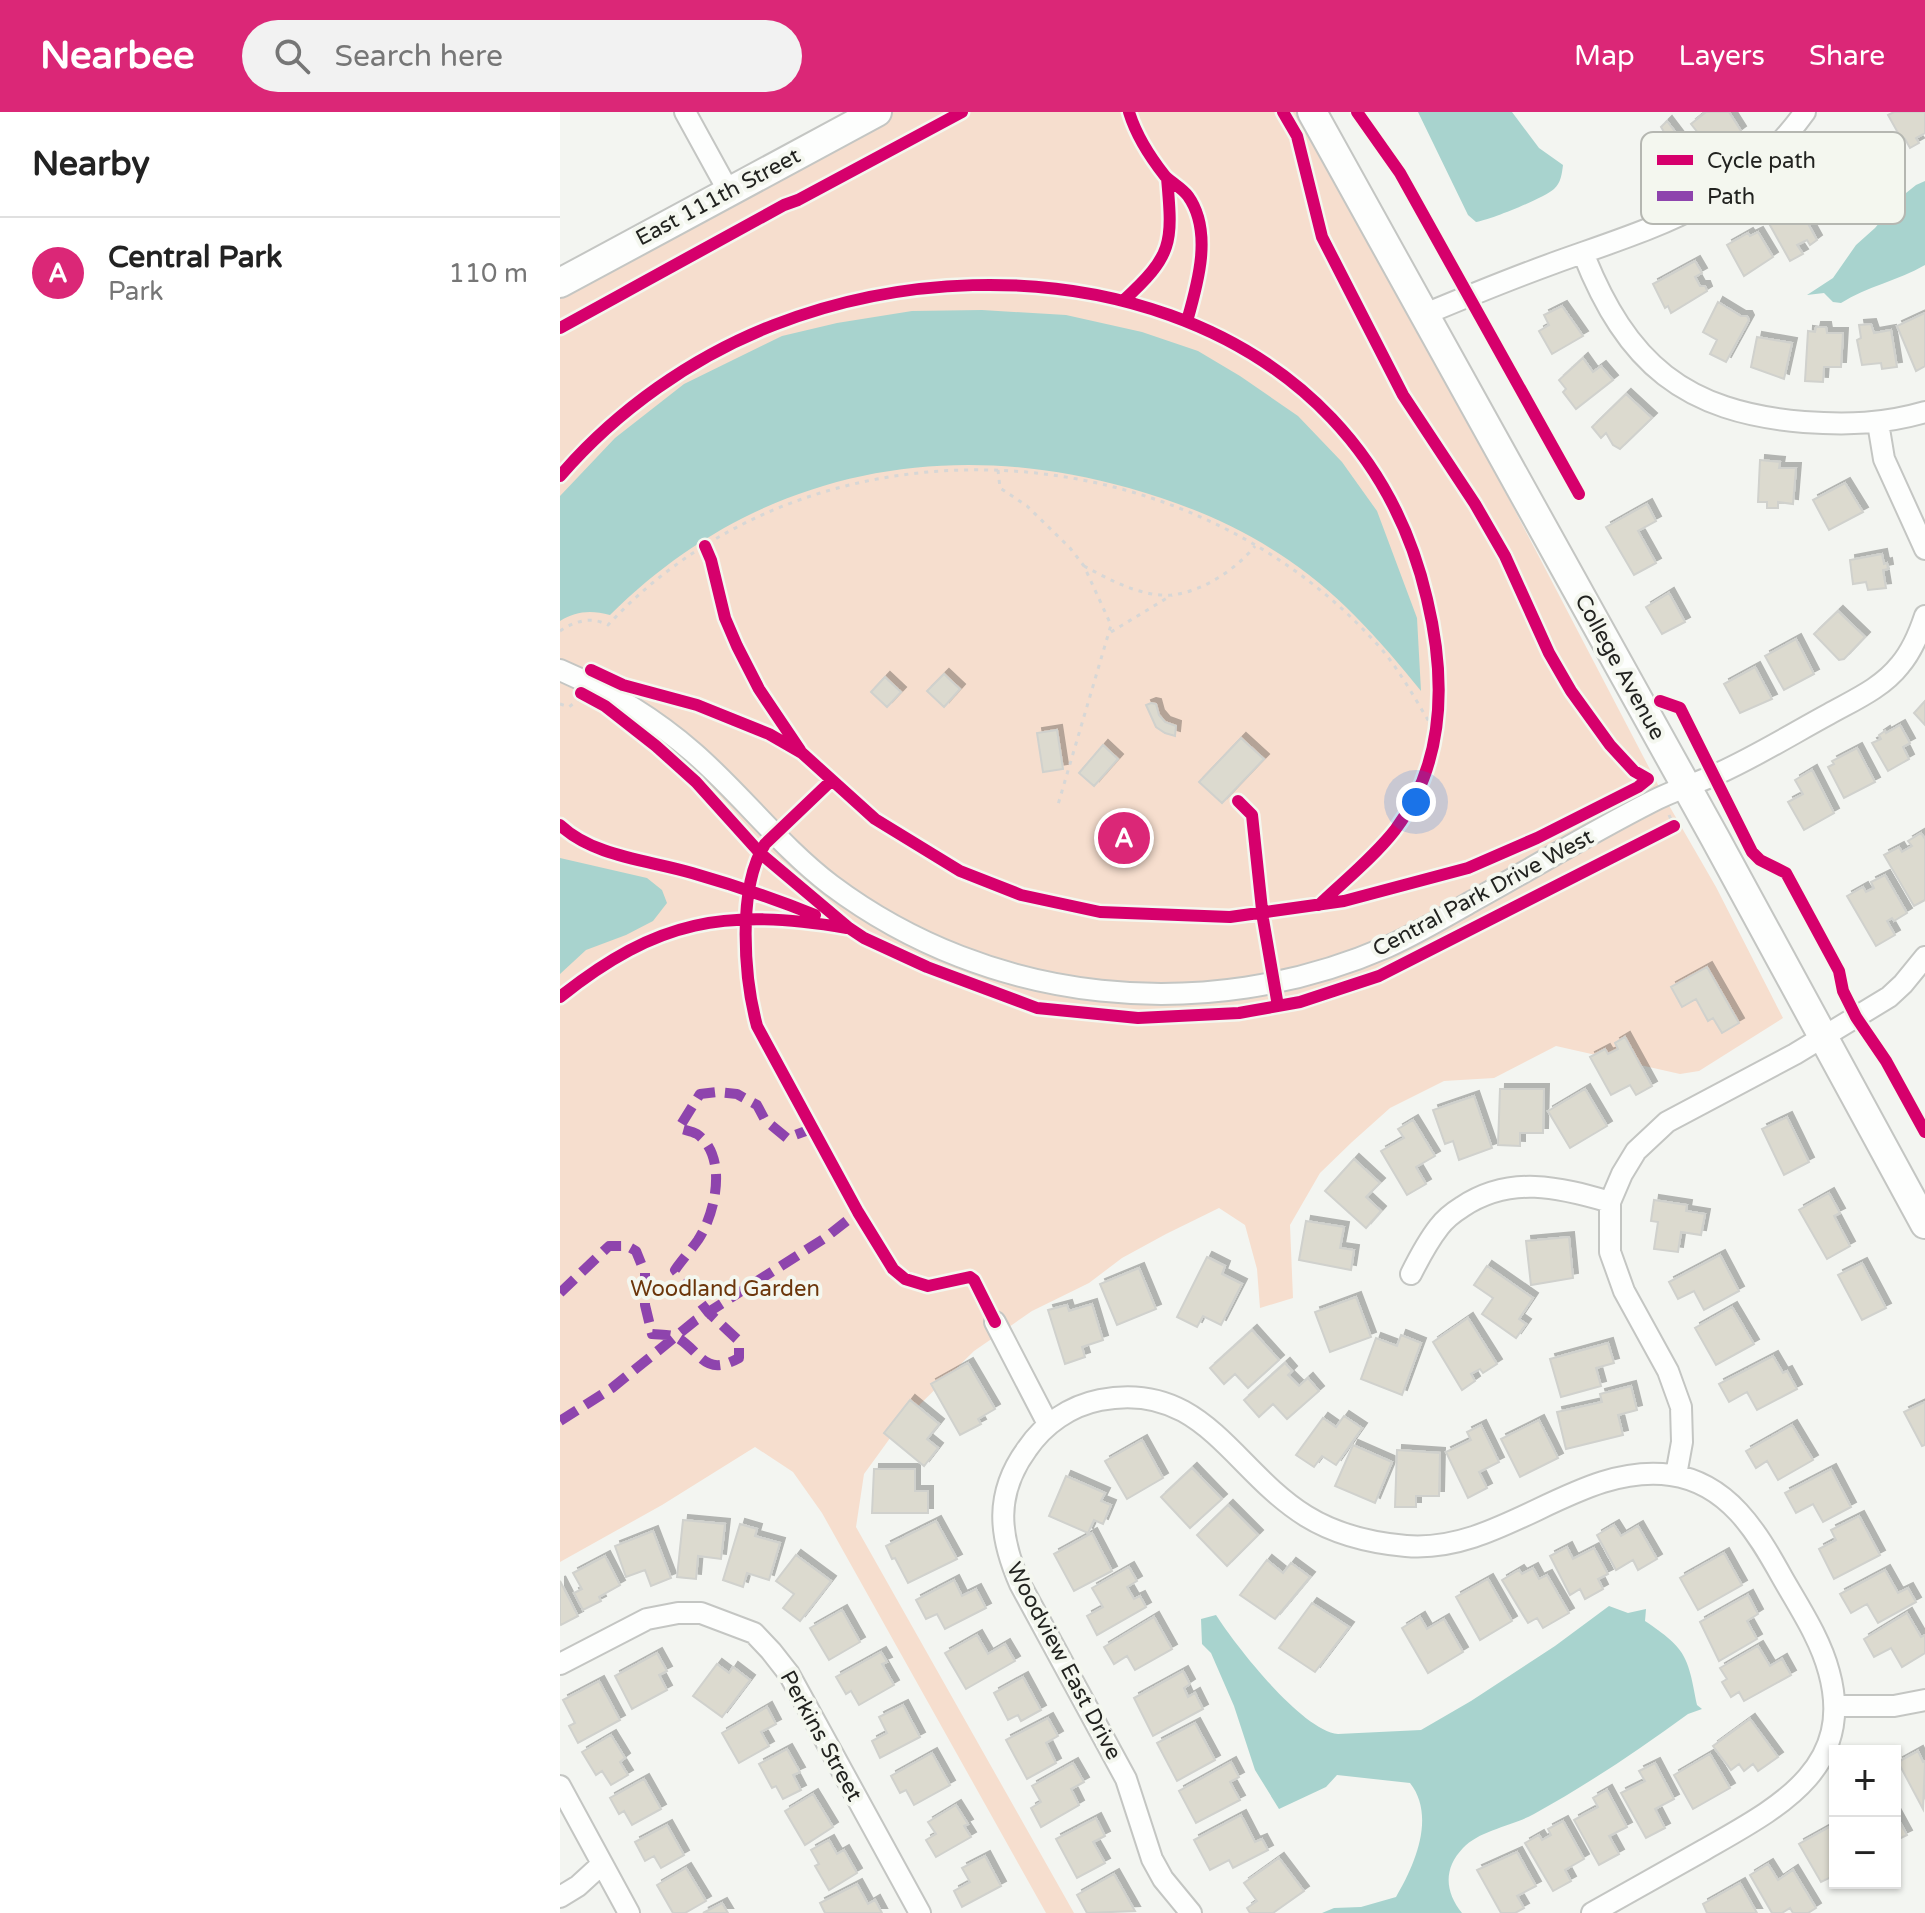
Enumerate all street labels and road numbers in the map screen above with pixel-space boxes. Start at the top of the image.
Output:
street label: East 111th Street [631,143,805,251]
street label: College Avenue [1569,590,1671,744]
street label: Central Park Drive West [1368,824,1598,962]
street label: Woodview East Drive [1001,1558,1127,1764]
street label: Perkins Street [774,1666,868,1806]

